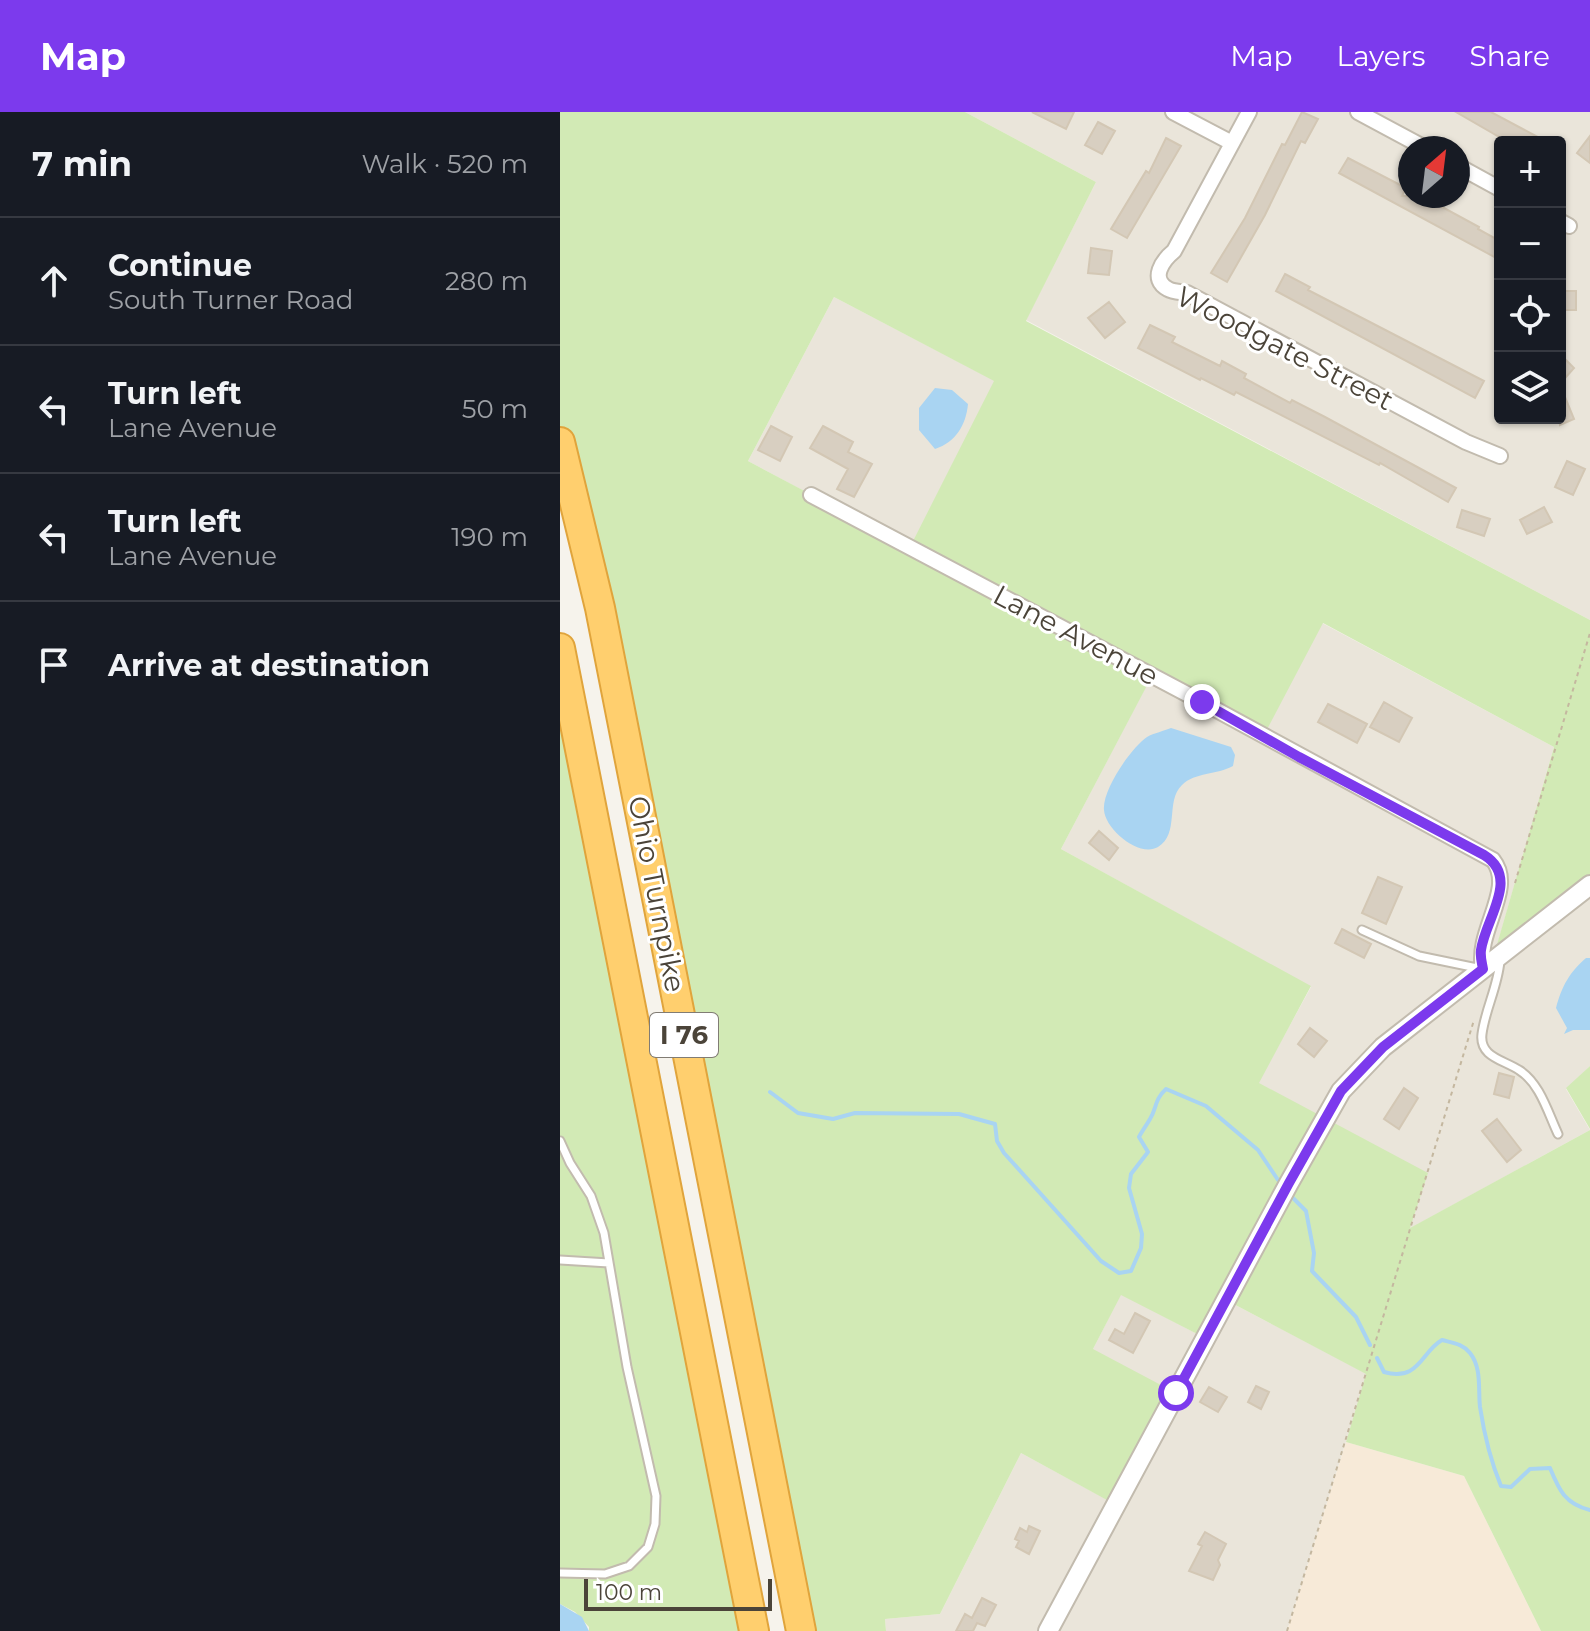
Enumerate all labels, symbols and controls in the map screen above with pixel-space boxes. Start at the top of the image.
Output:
text: Map [40,33,126,80]
text: Map [1230,39,1293,73]
text: Layers [1337,39,1426,73]
text: Share [1470,39,1550,73]
north arrow [1398,136,1470,208]
map controls [1494,136,1566,424]
button: + [1494,136,1566,208]
text: 7 min [32,143,132,185]
text: Walk · 520 m [362,148,528,180]
button: − [1494,208,1566,280]
text: Continue [108,247,252,284]
icon: ahead [32,259,76,303]
text: 280 m [445,265,528,297]
street label: Woodgate Street [1171,279,1399,417]
button: locate [1494,280,1566,352]
text: South Turner Road [108,284,353,316]
button: layers [1494,352,1566,424]
text: Turn left [108,375,241,412]
icon: left [32,387,76,431]
text: 50 m [462,393,528,425]
text: Lane Avenue [108,412,277,444]
text: Turn left [108,503,241,540]
icon: left [32,515,76,559]
text: 190 m [451,521,528,553]
text: Lane Avenue [108,540,277,572]
street label: Lane Avenue [988,577,1164,693]
icon: arrive [32,643,76,687]
text: Arrive at destination [108,647,430,684]
route end [1184,684,1220,720]
street label: Ohio Turnpike [621,793,693,995]
road number: I 76 [650,1013,718,1057]
route start [1158,1375,1194,1411]
scale bar [584,1575,772,1611]
text: 100 m [596,1579,662,1606]

